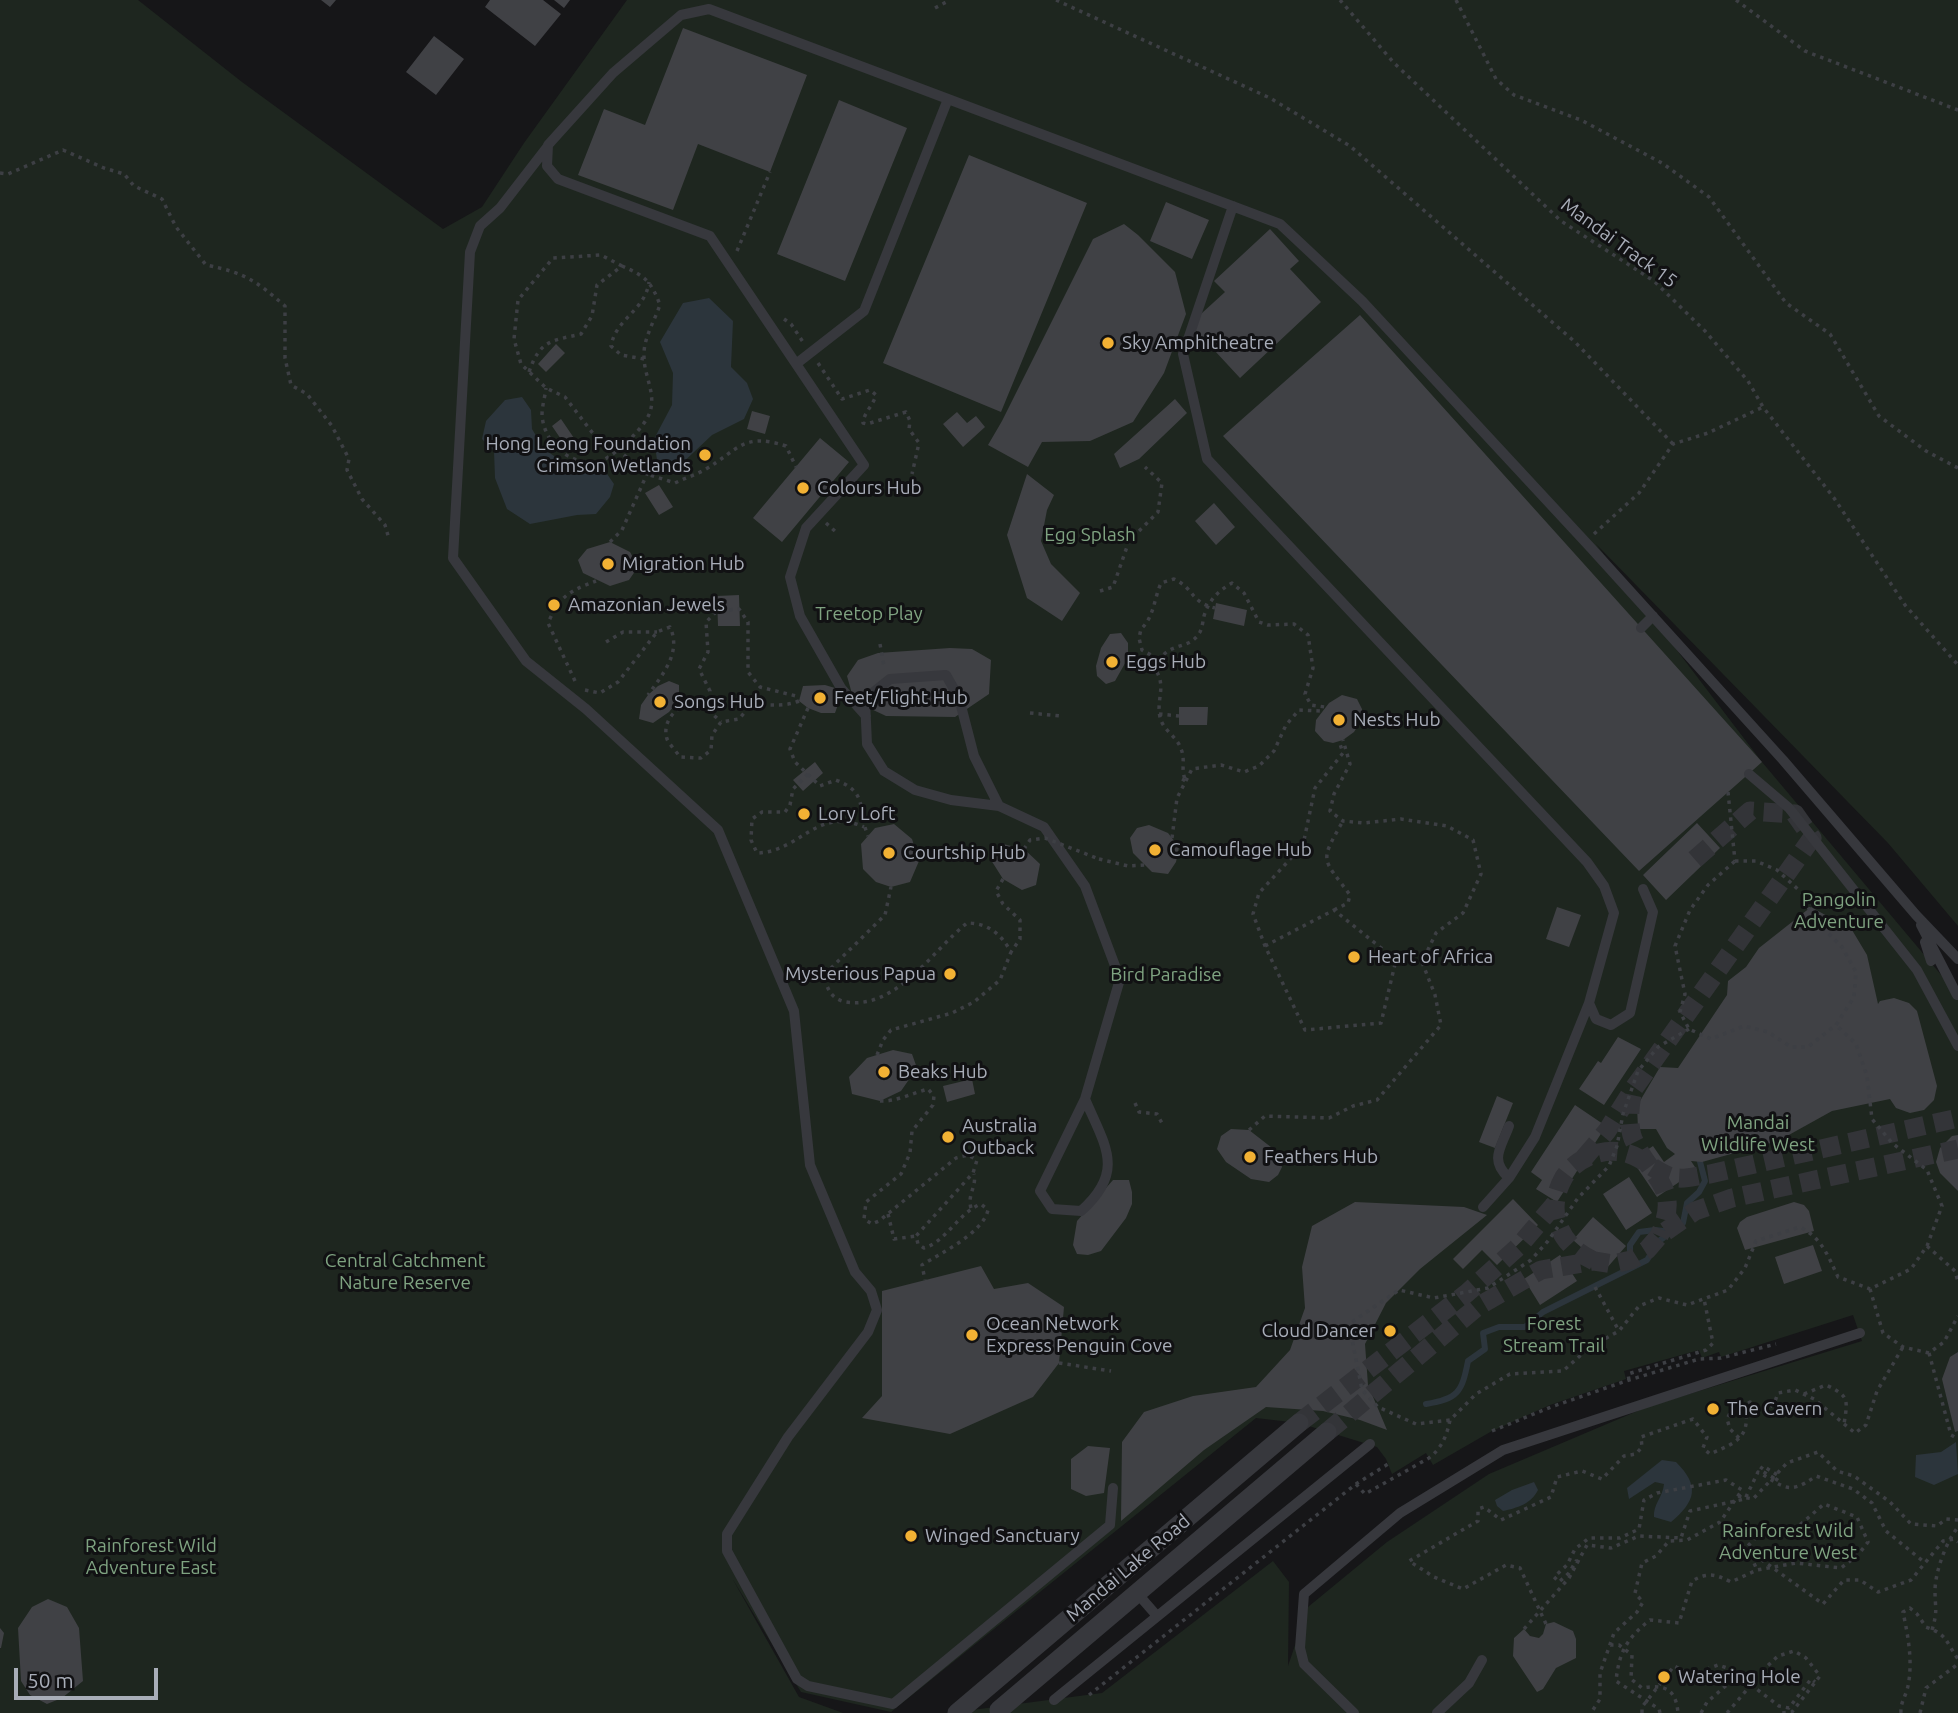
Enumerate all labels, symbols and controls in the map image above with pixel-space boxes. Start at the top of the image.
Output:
street label: Mandai Track 15 [1556,193,1682,293]
place label: Sky Amphitheatre [1122,332,1274,354]
marker: Sky Amphitheatre [1100,335,1116,351]
place label: Hong Leong Foundation Crimson Wetlands [485,433,691,477]
marker: Hong Leong Foundation Crimson Wetlands [697,447,713,463]
place label: Colours Hub [817,477,922,499]
marker: Colours Hub [795,480,811,496]
park label: Egg Splash [1044,524,1136,546]
place label: Migration Hub [622,553,745,575]
marker: Migration Hub [600,556,616,572]
place label: Amazonian Jewels [568,594,725,616]
marker: Amazonian Jewels [546,597,562,613]
park label: Treetop Play [815,603,923,625]
place label: Eggs Hub [1126,651,1206,673]
marker: Eggs Hub [1104,654,1120,670]
place label: Feet/Flight Hub [834,687,968,709]
marker: Feet/Flight Hub [812,690,828,706]
place label: Songs Hub [674,691,765,713]
marker: Songs Hub [652,694,668,710]
place label: Nests Hub [1353,709,1441,731]
marker: Nests Hub [1331,712,1347,728]
place label: Lory Loft [818,803,895,825]
marker: Lory Loft [796,806,812,822]
place label: Camouflage Hub [1169,839,1312,861]
place label: Courtship Hub [903,842,1026,864]
marker: Camouflage Hub [1147,842,1163,858]
marker: Courtship Hub [881,845,897,861]
park label: Pangolin Adventure [1794,889,1884,933]
place label: Heart of Africa [1368,946,1493,968]
marker: Heart of Africa [1346,949,1362,965]
place label: Mysterious Papua [785,963,936,985]
park label: Bird Paradise [1110,964,1222,986]
marker: Mysterious Papua [942,966,958,982]
place label: Beaks Hub [898,1061,988,1083]
marker: Beaks Hub [876,1064,892,1080]
park label: Mandai Wildlife West [1701,1112,1815,1156]
place label: Australia Outback [962,1115,1037,1159]
marker: Australia Outback [940,1129,956,1145]
place label: Feathers Hub [1264,1146,1378,1168]
marker: Feathers Hub [1242,1149,1258,1165]
park label: Central Catchment Nature Reserve [325,1250,485,1294]
place label: Ocean Network Express Penguin Cove [986,1313,1172,1357]
park label: Forest Stream Trail [1503,1313,1605,1357]
place label: Cloud Dancer [1261,1320,1376,1342]
marker: Cloud Dancer [1382,1323,1398,1339]
marker: Ocean Network Express Penguin Cove [964,1327,980,1343]
place label: The Cavern [1727,1398,1822,1420]
marker: The Cavern [1705,1401,1721,1417]
street label: Mandai Lake Road [1062,1510,1194,1626]
park label: Rainforest Wild Adventure West [1719,1520,1857,1564]
place label: Winged Sanctuary [925,1525,1080,1547]
marker: Winged Sanctuary [903,1528,919,1544]
park label: Rainforest Wild Adventure East [85,1535,217,1579]
scale bar [18,1654,161,1698]
place label: Watering Hole [1678,1666,1801,1688]
text: 50 m [27,1668,74,1692]
marker: Watering Hole [1656,1669,1672,1685]

